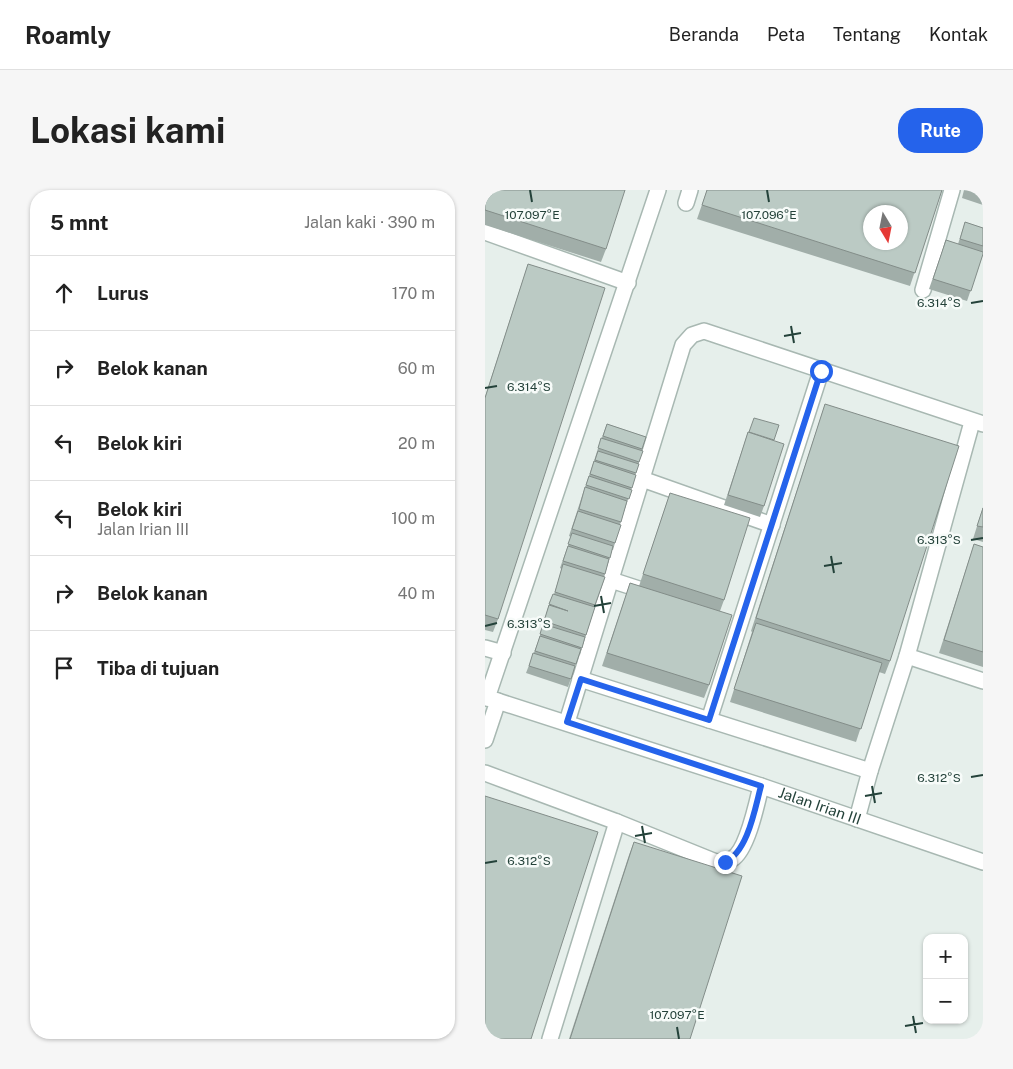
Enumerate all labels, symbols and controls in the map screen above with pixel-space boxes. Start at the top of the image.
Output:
text: Roamly [25,21,111,49]
text: Beranda [669,24,739,45]
text: Peta [767,24,805,45]
text: Tentang [833,24,901,45]
text: Kontak [929,24,988,45]
button: Rute [898,108,983,153]
text: Lokasi kami [30,110,225,151]
north arrow [863,205,908,250]
text: 107.097°E [504,208,560,222]
text: 107.096°E [741,208,797,222]
text: 5 mnt [50,210,109,235]
text: Jalan kaki · 390 m [304,213,435,232]
icon: ahead [50,279,78,307]
text: Lurus [97,282,149,304]
text: 170 m [392,284,435,303]
text: 6.314°S [917,296,961,310]
icon: right [50,354,78,382]
text: Belok kanan [97,357,208,379]
text: 60 m [398,359,435,378]
route start [810,360,833,383]
text: 6.314°S [507,380,551,394]
icon: left [50,429,78,457]
text: Belok kiri [97,432,182,454]
text: 20 m [398,434,435,453]
text: Belok kiri [97,498,182,520]
icon: left [50,504,78,532]
text: 100 m [391,509,435,528]
text: Jalan Irian III [97,520,189,539]
text: 6.313°S [917,533,961,547]
icon: right [50,579,78,607]
text: Belok kanan [97,582,208,604]
text: 40 m [397,584,435,603]
text: 6.313°S [507,617,551,631]
icon: arrive [50,654,78,682]
text: Tiba di tujuan [97,657,219,679]
text: 6.312°S [917,771,961,785]
street label: Jalan Irian III [776,784,863,828]
route end [714,851,737,874]
text: 6.312°S [507,854,551,868]
map controls [923,934,968,1024]
button: + [923,934,968,979]
button: − [923,979,968,1024]
text: 107.097°E [649,1008,705,1022]

